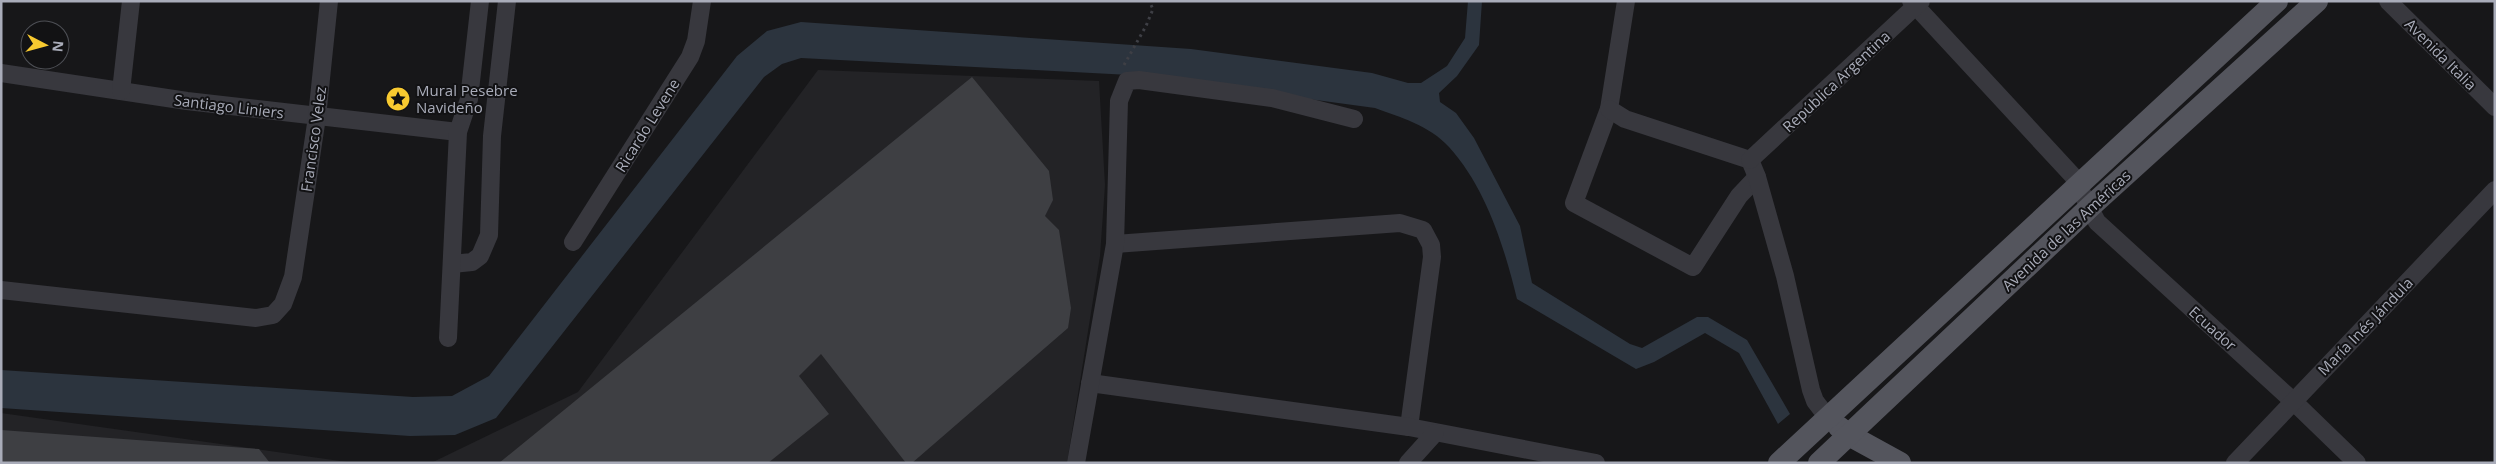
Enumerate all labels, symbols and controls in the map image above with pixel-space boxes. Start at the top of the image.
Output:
street label: Avenida Italia [2401,14,2481,94]
north arrow [20,20,70,70]
street label: República Argentina [1778,26,1894,136]
text: N [48,40,68,53]
street label: Ricardo Levene [610,75,684,175]
place label: Mural Pesebre Navideño [416,80,518,117]
street label: Francisco Velez [296,85,330,193]
place icon: Mural Pesebre Navideño [385,86,411,112]
street label: Santiago Liniers [173,89,285,123]
street label: Avenida de las Américas [1997,165,2135,295]
street label: María Inés Jándula [2313,273,2417,379]
street label: Ecuador [2185,301,2241,355]

